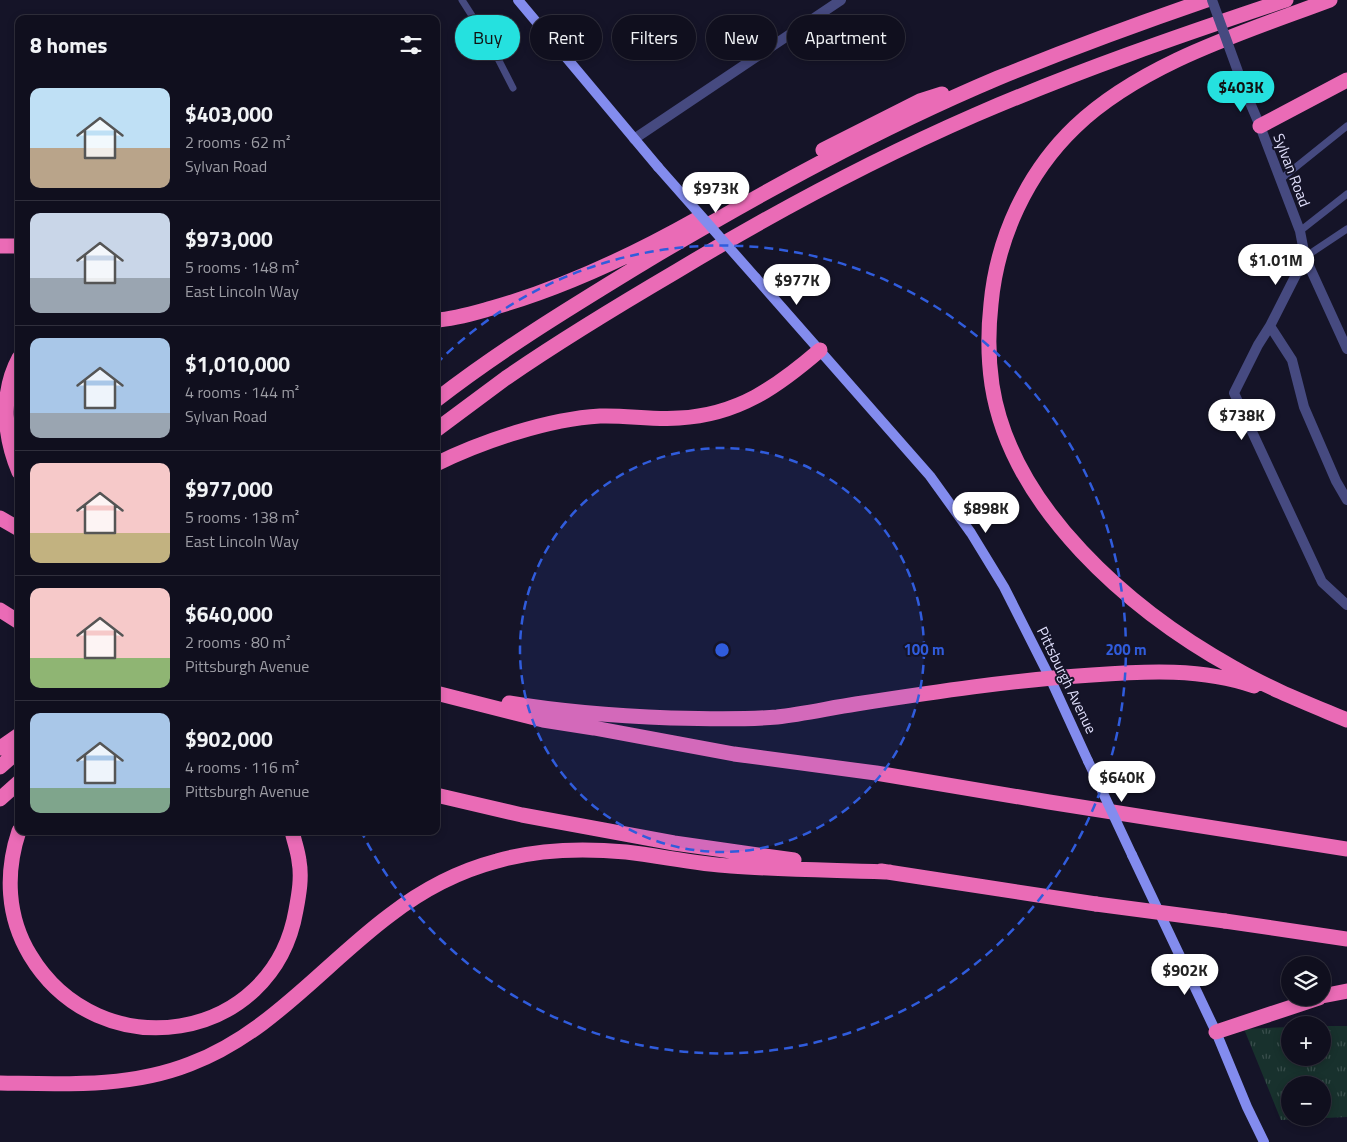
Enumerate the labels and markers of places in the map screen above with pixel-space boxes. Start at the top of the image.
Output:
pin: $403K [1206,70,1276,113]
pin: $973K [681,172,751,214]
pin: $1.01M [1235,244,1317,286]
pin: $977K [762,264,832,306]
pin: $738K [1207,398,1277,441]
pin: $898K [951,492,1021,534]
centre of rings [713,641,731,659]
pin: $640K [1087,760,1157,803]
pin: $902K [1150,954,1220,996]

